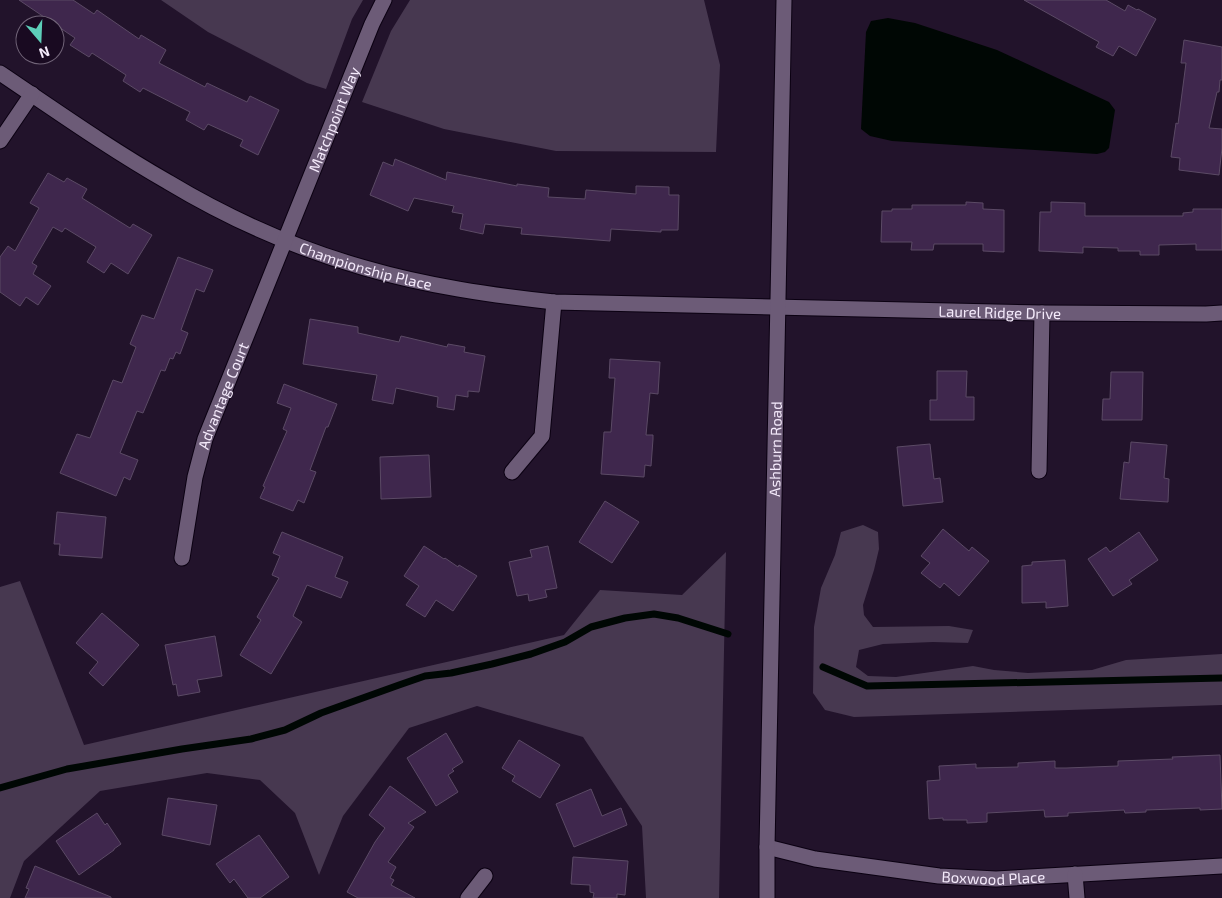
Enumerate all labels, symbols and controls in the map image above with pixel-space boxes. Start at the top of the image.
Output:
north arrow [15,15,65,65]
text: N [37,43,52,62]
street label: Matchpoint Way [304,64,363,175]
street label: Championship Place [297,238,434,293]
street label: Laurel Ridge Drive [938,302,1061,322]
street label: Advantage Court [194,339,252,451]
street label: Ashburn Road [765,401,785,497]
street label: Boxwood Place [941,867,1046,888]

